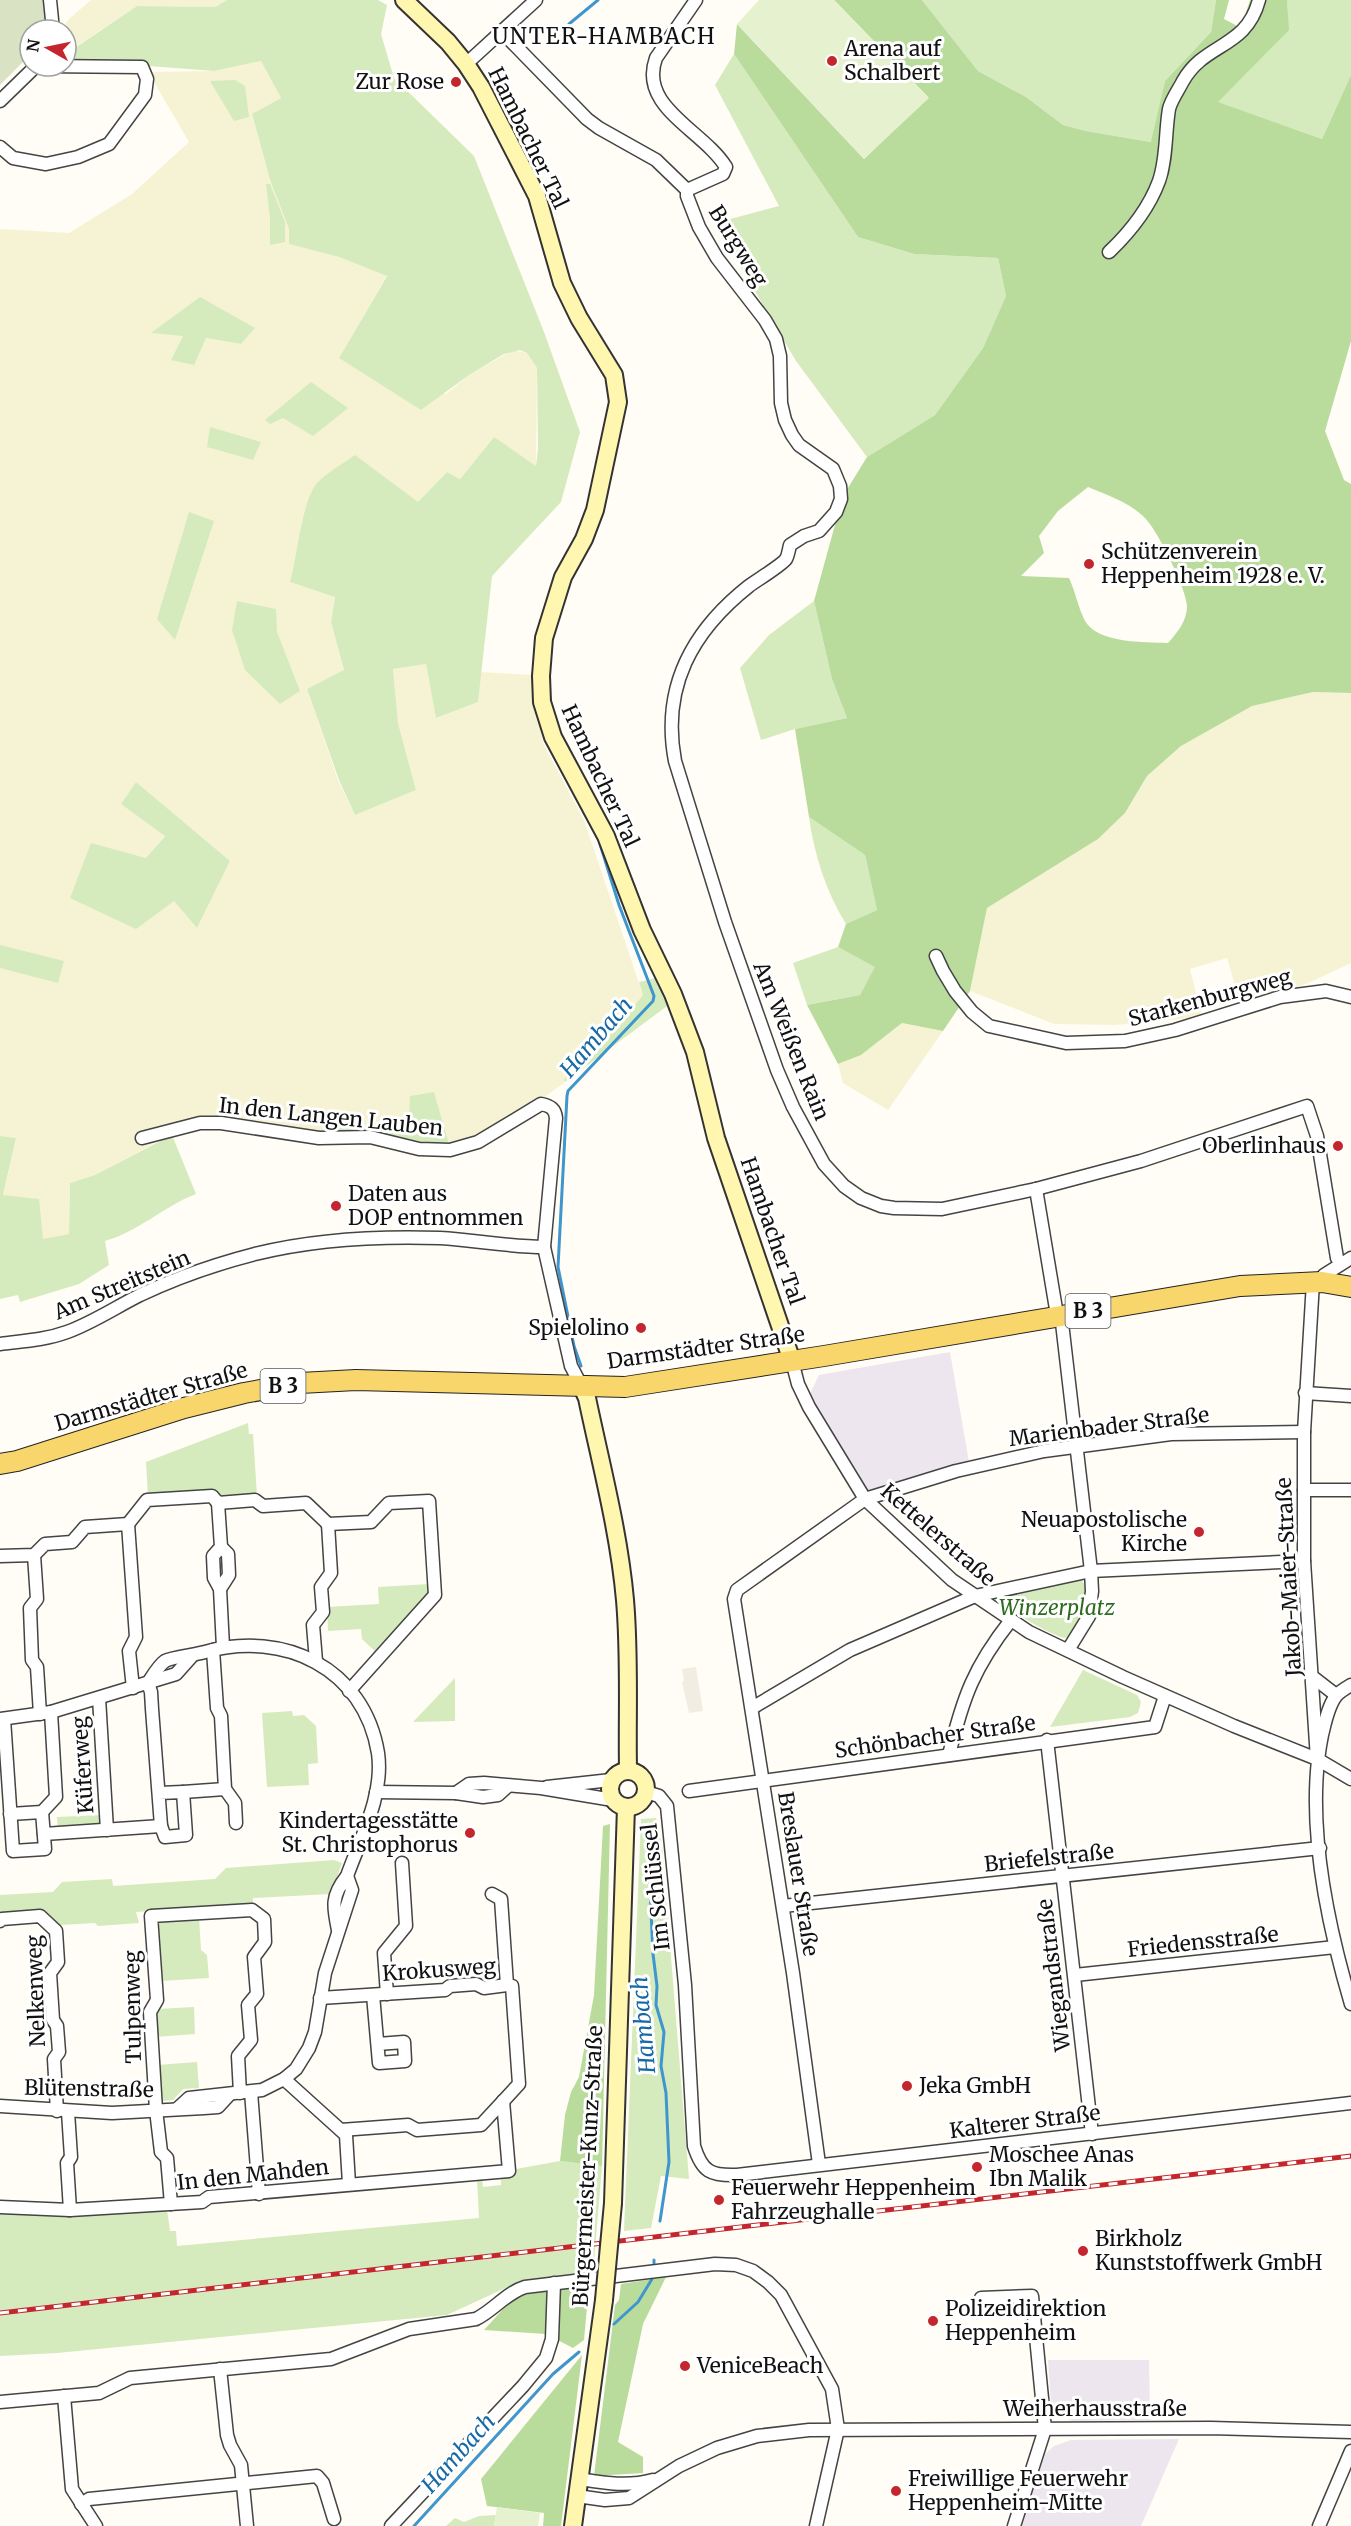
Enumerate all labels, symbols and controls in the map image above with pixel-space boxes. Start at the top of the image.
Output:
north arrow [18,18,78,78]
district label: UNTER-HAMBACH [492,22,716,50]
place label: Arena auf Schalbert [843,35,942,86]
text: N [22,37,44,53]
marker: Arena auf Schalbert [825,54,839,68]
street label: Hambacher Tal [482,62,575,214]
place label: Zur Rose [355,68,444,95]
marker: Zur Rose [449,75,463,89]
street label: Burgweg [703,200,774,292]
place label: Schützenverein Heppenheim 1928 e. V. [1101,538,1325,589]
marker: Schützenverein Heppenheim 1928 e. V. [1082,557,1096,571]
street label: Hambacher Tal [556,700,646,852]
street label: Am Weißen Rain [747,957,836,1124]
street label: Starkenburgweg [1125,963,1295,1032]
water label: Hambach [553,991,638,1084]
street label: In den Langen Lauben [218,1091,445,1142]
place label: Oberlinhaus [1202,1132,1326,1159]
marker: Oberlinhaus [1331,1139,1345,1153]
street label: Hambacher Tal [735,1153,811,1309]
place label: Daten aus DOP entnommen [348,1180,523,1231]
marker: Daten aus DOP entnommen [329,1199,343,1213]
street label: Am Streitstein [49,1244,194,1326]
road number: B 3 [1066,1294,1110,1328]
place label: Spielolino [528,1314,629,1341]
street label: Darmstädter Straße [605,1320,807,1375]
marker: Spielolino [634,1321,648,1335]
street label: Darmstädter Straße [51,1356,250,1437]
road number: B 3 [260,1369,306,1403]
street label: Marienbader Straße [1007,1401,1211,1452]
street label: Kettelerstraße [875,1477,1001,1592]
street label: Jakob-Maier-Straße [1270,1477,1307,1678]
place label: Neuapostolische Kirche [1021,1506,1187,1557]
marker: Neuapostolische Kirche [1192,1525,1206,1539]
park label: Winzerplatz [999,1594,1115,1621]
street label: Schönbacher Straße [833,1709,1037,1764]
street label: Küferweg [66,1715,99,1815]
street label: Breslauer Straße [772,1790,825,1958]
place label: Kindertagesstätte St. Christophorus [279,1807,458,1858]
street label: Im Schlüssel [635,1822,676,1952]
marker: Kindertagesstätte St. Christophorus [463,1826,477,1840]
street label: Briefelstraße [983,1837,1115,1878]
street label: Wiegandstraße [1031,1897,1076,2054]
street label: Friedensstraße [1126,1920,1280,1963]
street label: Nelkenweg [20,1934,51,2048]
street label: Tulpenweg [118,1950,147,2064]
street label: Krokusweg [381,1952,497,1987]
water label: Hambach [625,1975,661,2076]
street label: Bürgermeister-Kunz-Straße [567,2025,608,2307]
place label: Jeka GmbH [918,2072,1031,2099]
street label: Blütenstraße [24,2074,154,2103]
marker: Jeka GmbH [900,2079,914,2093]
street label: Kalterer Straße [948,2099,1102,2144]
place label: Moschee Anas Ibn Malik [989,2141,1134,2192]
street label: In den Mahden [176,2153,330,2196]
marker: Moschee Anas Ibn Malik [970,2160,984,2174]
place label: Feuerwehr Heppenheim Fahrzeughalle [731,2174,976,2225]
marker: Feuerwehr Heppenheim Fahrzeughalle [712,2193,726,2207]
place label: Birkholz Kunststoffwerk GmbH [1095,2225,1322,2276]
marker: Birkholz Kunststoffwerk GmbH [1076,2244,1090,2258]
place label: Polizeidirektion Heppenheim [945,2295,1106,2346]
marker: Polizeidirektion Heppenheim [926,2314,940,2328]
place label: VeniceBeach [696,2352,824,2379]
marker: VeniceBeach [678,2359,692,2373]
street label: Weiherhausstraße [1002,2395,1187,2422]
water label: Hambach [414,2408,501,2499]
place label: Freiwillige Feuerwehr Heppenheim-Mitte [908,2465,1128,2516]
marker: Freiwillige Feuerwehr Heppenheim-Mitte [889,2484,903,2498]

